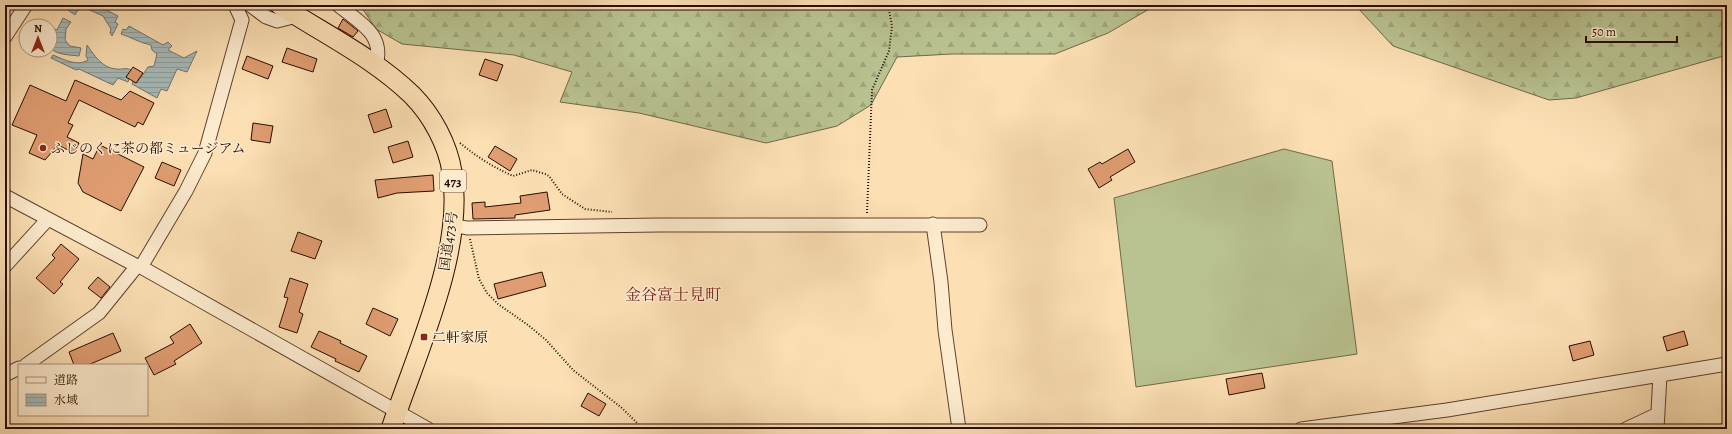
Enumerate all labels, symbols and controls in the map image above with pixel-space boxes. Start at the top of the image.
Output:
north arrow [18,18,58,58]
scale bar [1586,18,1677,44]
text: N [34,21,42,36]
text: 50 m [1592,24,1616,40]
place label: ふじのくに茶の都ミュージアム [51,139,245,158]
marker: ふじのくに茶の都ミュージアム [38,143,48,153]
road number: 473 [440,170,466,192]
street label: 国道473号 [435,210,462,272]
district label: 金谷富士見町 [625,284,721,306]
place label: 二軒家原 [432,328,488,347]
marker: 二軒家原 [419,332,429,342]
legend [18,364,148,416]
text: 道路 [54,372,78,388]
text: 水域 [54,392,78,408]

